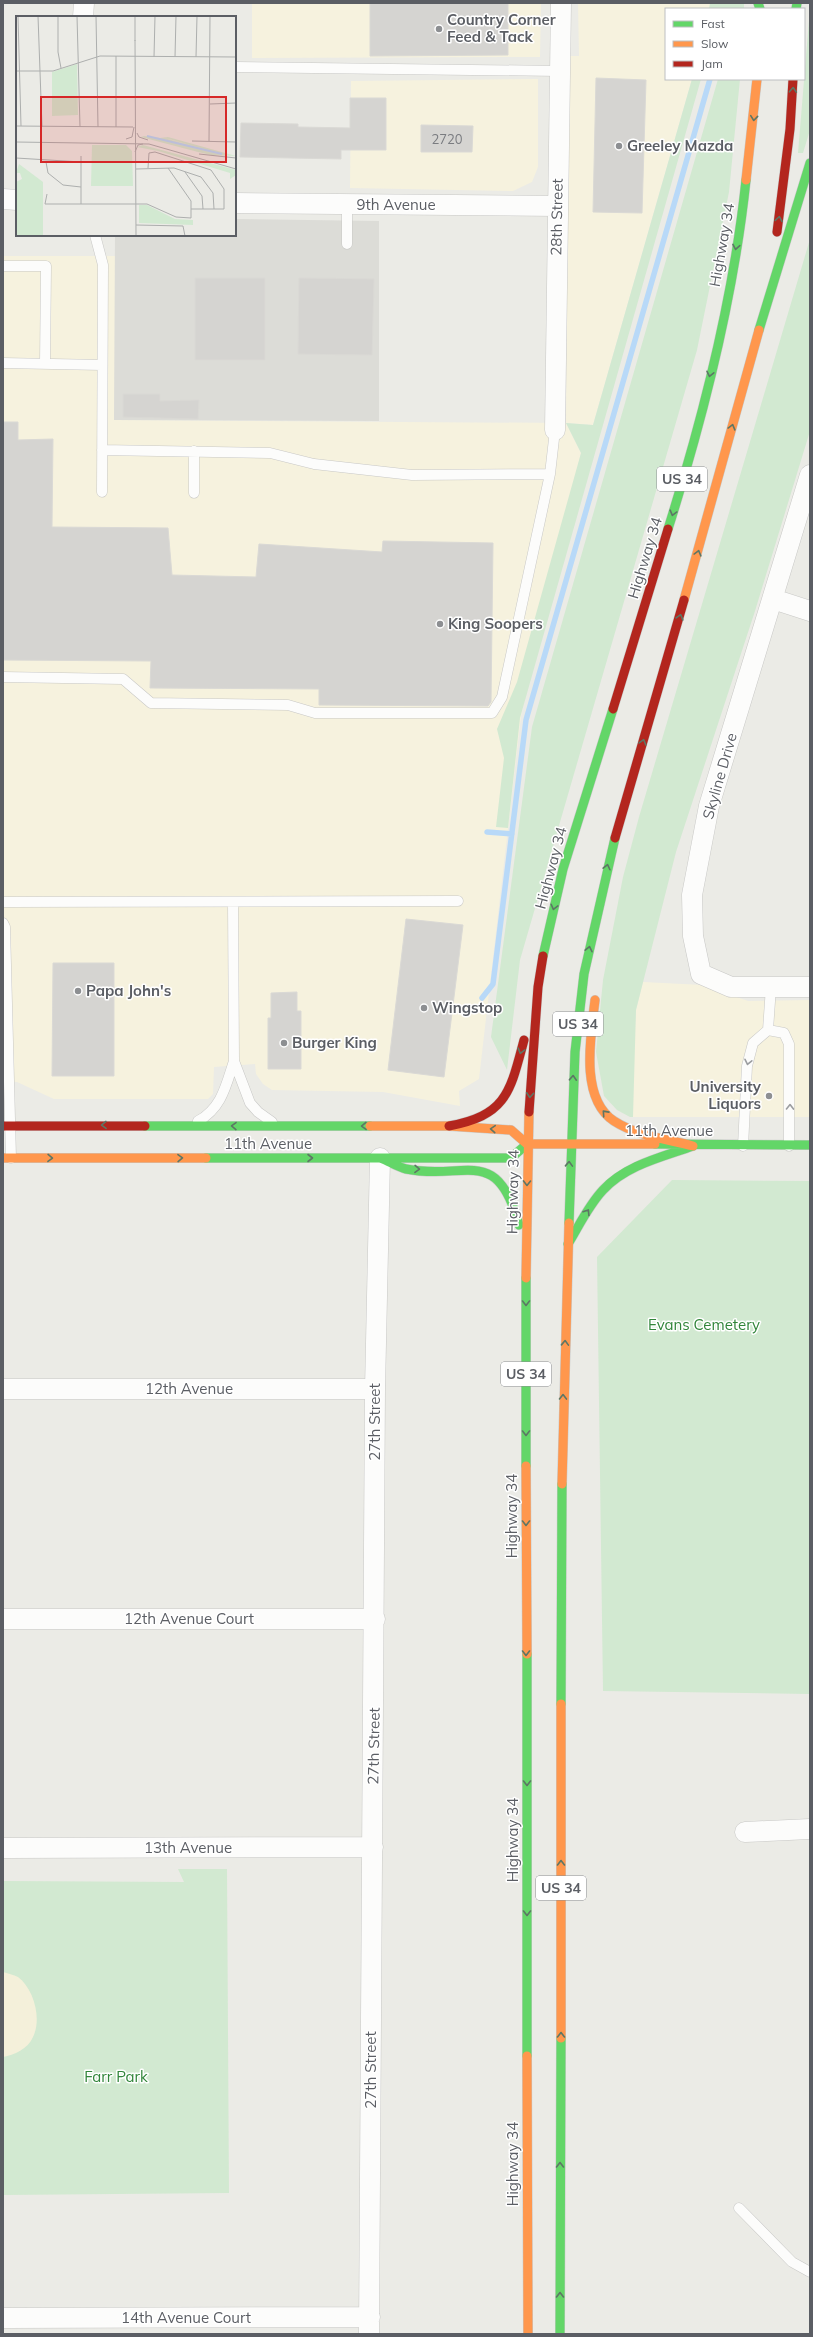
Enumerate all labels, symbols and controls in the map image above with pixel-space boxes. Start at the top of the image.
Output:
legend [665,8,805,80]
place label: Country Corner Feed & Tack [447,10,556,46]
inset map [16,16,236,236]
text: Fast [701,16,725,31]
marker: Country Corner Feed & Tack [434,24,444,34]
text: Slow [701,36,729,51]
text: Jam [701,56,723,71]
one-way arrow [788,87,797,93]
one-way arrow [749,115,758,121]
house number: 2720 [431,131,463,147]
place label: Greeley Mazda [627,136,733,155]
marker: Greeley Mazda [614,141,624,151]
street label: 28th Street [546,178,567,256]
street label: 9th Avenue [356,195,436,214]
street label: Highway 34 [705,202,738,288]
one-way arrow [774,216,783,222]
one-way arrow [732,243,741,250]
one-way arrow [706,370,715,377]
one-way arrow [727,424,736,431]
road number: US 34 [657,467,707,491]
one-way arrow [669,509,678,516]
street label: Highway 34 [623,515,666,601]
one-way arrow [693,550,701,556]
place label: King Soopers [448,614,543,633]
one-way arrow [675,614,683,620]
marker: King Soopers [435,619,445,629]
street label: Skyline Drive [698,730,741,821]
one-way arrow [638,738,647,745]
street label: Highway 34 [530,825,571,911]
one-way arrow [603,864,611,870]
one-way arrow [550,904,558,910]
one-way arrow [584,946,592,952]
place label: Papa John's [86,981,171,1000]
marker: Papa John's [73,986,83,996]
place label: Wingstop [432,998,502,1017]
marker: Wingstop [419,1003,429,1013]
road number: US 34 [553,1012,603,1036]
place label: Burger King [292,1033,377,1052]
marker: Burger King [279,1038,289,1048]
one-way arrow [517,1048,525,1055]
one-way arrow [745,1059,753,1065]
one-way arrow [569,1075,578,1081]
place label: University Liquors [690,1077,762,1113]
marker: University Liquors [764,1091,774,1101]
one-way arrow [525,1092,534,1098]
one-way arrow [786,1104,794,1110]
one-way arrow [603,1110,610,1118]
one-way arrow [101,1121,107,1129]
one-way arrow [361,1121,367,1130]
street label: 11th Avenue [625,1121,713,1140]
one-way arrow [231,1122,237,1130]
one-way arrow [490,1124,496,1133]
street label: 11th Avenue [224,1134,312,1153]
street label: Highway 34 [502,1150,523,1234]
one-way arrow [47,1153,53,1162]
one-way arrow [177,1154,183,1162]
one-way arrow [307,1154,313,1162]
one-way arrow [565,1161,574,1167]
one-way arrow [414,1165,420,1173]
one-way arrow [523,1180,531,1186]
one-way arrow [583,1209,590,1216]
one-way arrow [522,1300,530,1306]
park label: Evans Cemetery [648,1315,760,1334]
one-way arrow [561,1340,569,1346]
road number: US 34 [501,1362,551,1386]
street label: 12th Avenue [145,1379,233,1398]
street label: 27th Street [365,1383,384,1461]
one-way arrow [559,1394,568,1400]
one-way arrow [522,1430,530,1436]
street label: Highway 34 [502,1474,521,1558]
one-way arrow [522,1520,530,1526]
street label: 12th Avenue Court [124,1609,254,1628]
one-way arrow [522,1650,530,1656]
street label: 27th Street [363,1707,384,1785]
one-way arrow [523,1780,531,1786]
street label: Highway 34 [503,1798,522,1882]
street label: 13th Avenue [144,1838,232,1857]
one-way arrow [557,1860,565,1866]
road number: US 34 [536,1876,586,1900]
one-way arrow [523,1910,531,1916]
street label: 27th Street [361,2031,380,2109]
one-way arrow [557,2032,565,2038]
park label: Farr Park [84,2067,148,2086]
street label: Highway 34 [503,2122,522,2206]
one-way arrow [556,2162,564,2168]
one-way arrow [556,2292,564,2298]
street label: 14th Avenue Court [121,2308,251,2327]

